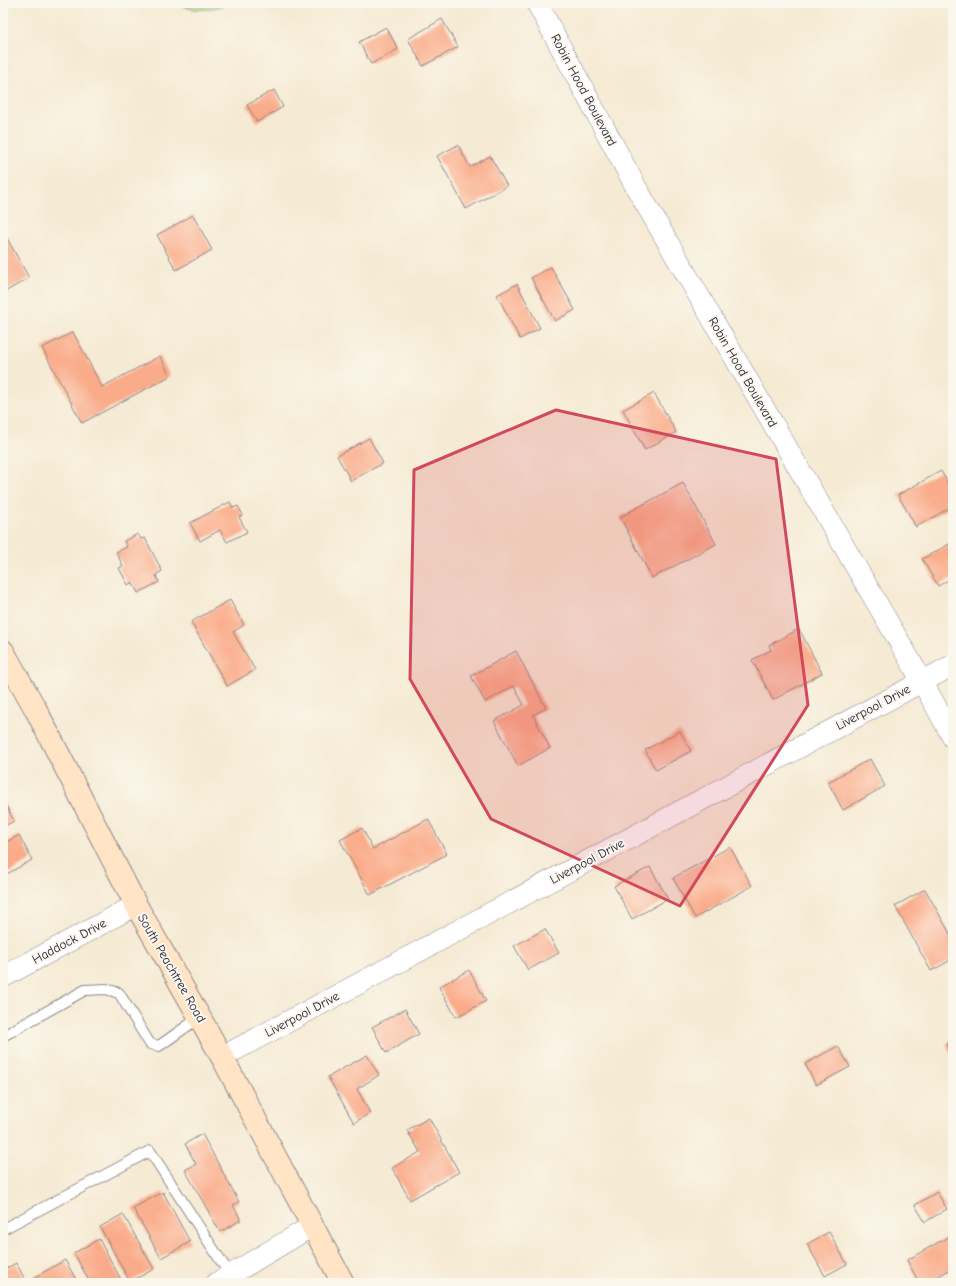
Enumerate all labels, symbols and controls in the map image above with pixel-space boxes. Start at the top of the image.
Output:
street label: Robin Hood Boulevard [548,31,620,149]
street label: Robin Hood Boulevard [705,314,781,430]
street label: Liverpool Drive [833,681,913,733]
street label: Liverpool Drive [547,835,627,887]
street label: South Peachtree Road [135,911,209,1025]
street label: Haddock Drive [29,915,109,967]
street label: Liverpool Drive [262,988,342,1040]

